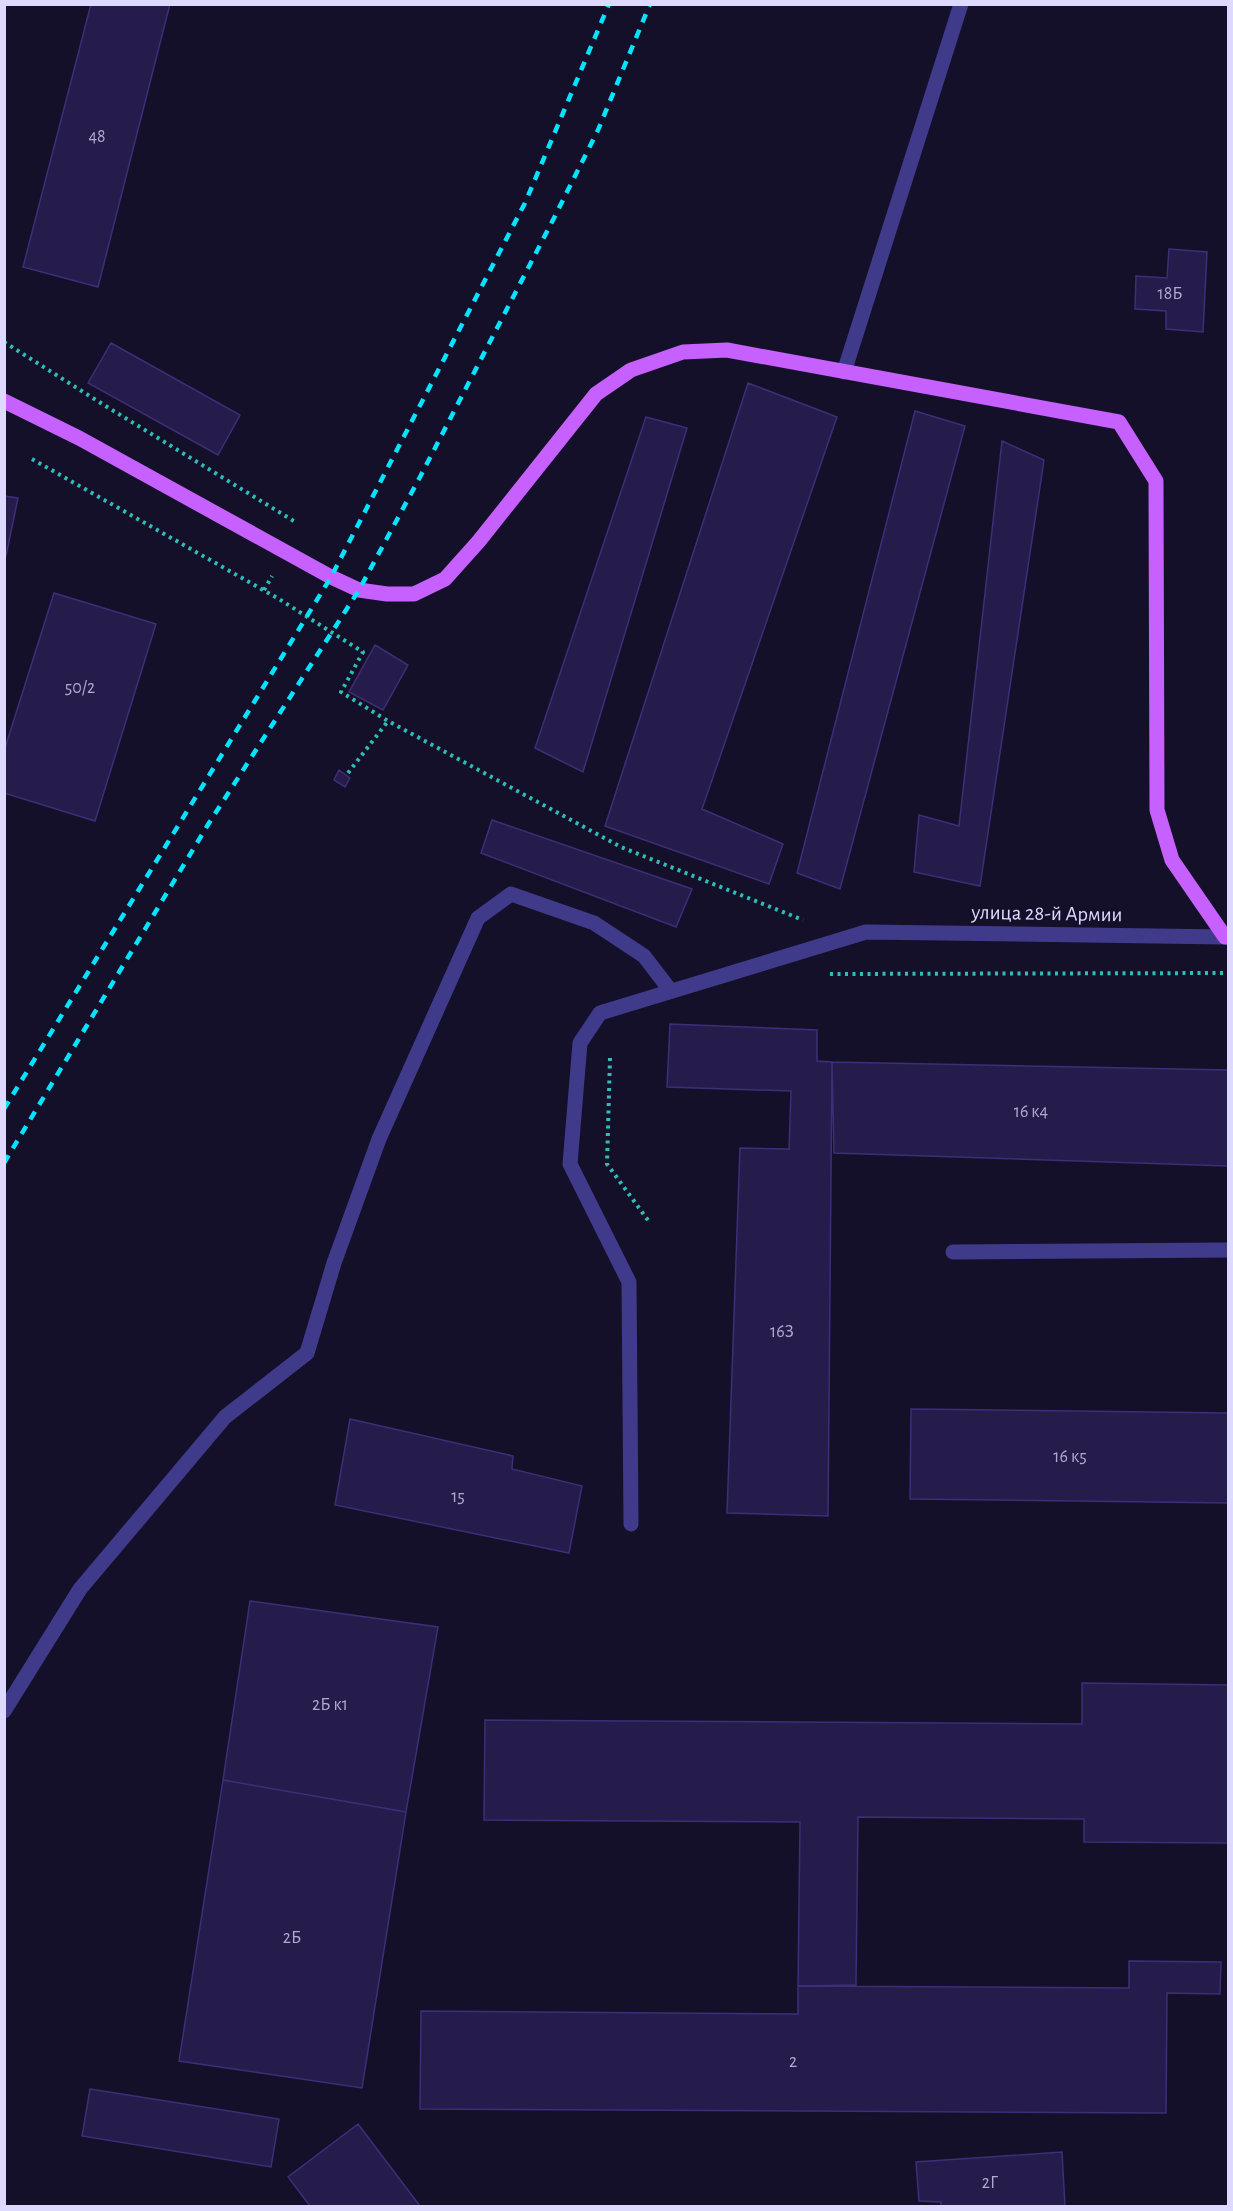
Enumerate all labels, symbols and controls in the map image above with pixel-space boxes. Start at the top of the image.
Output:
house number: 48 [88,128,106,146]
house number: 18Б [1157,285,1183,303]
house number: 50/2 [65,679,95,697]
street label: улица 28-й Армии [970,902,1123,925]
house number: 16 к4 [1014,1103,1049,1121]
house number: 16З [770,1323,794,1341]
house number: 16 к5 [1053,1448,1087,1466]
house number: 15 [451,1488,465,1506]
house number: 2Б к1 [312,1696,348,1714]
house number: 2Б [283,1929,301,1947]
house number: 2 [789,2053,797,2071]
house number: 2Г [982,2174,998,2192]

